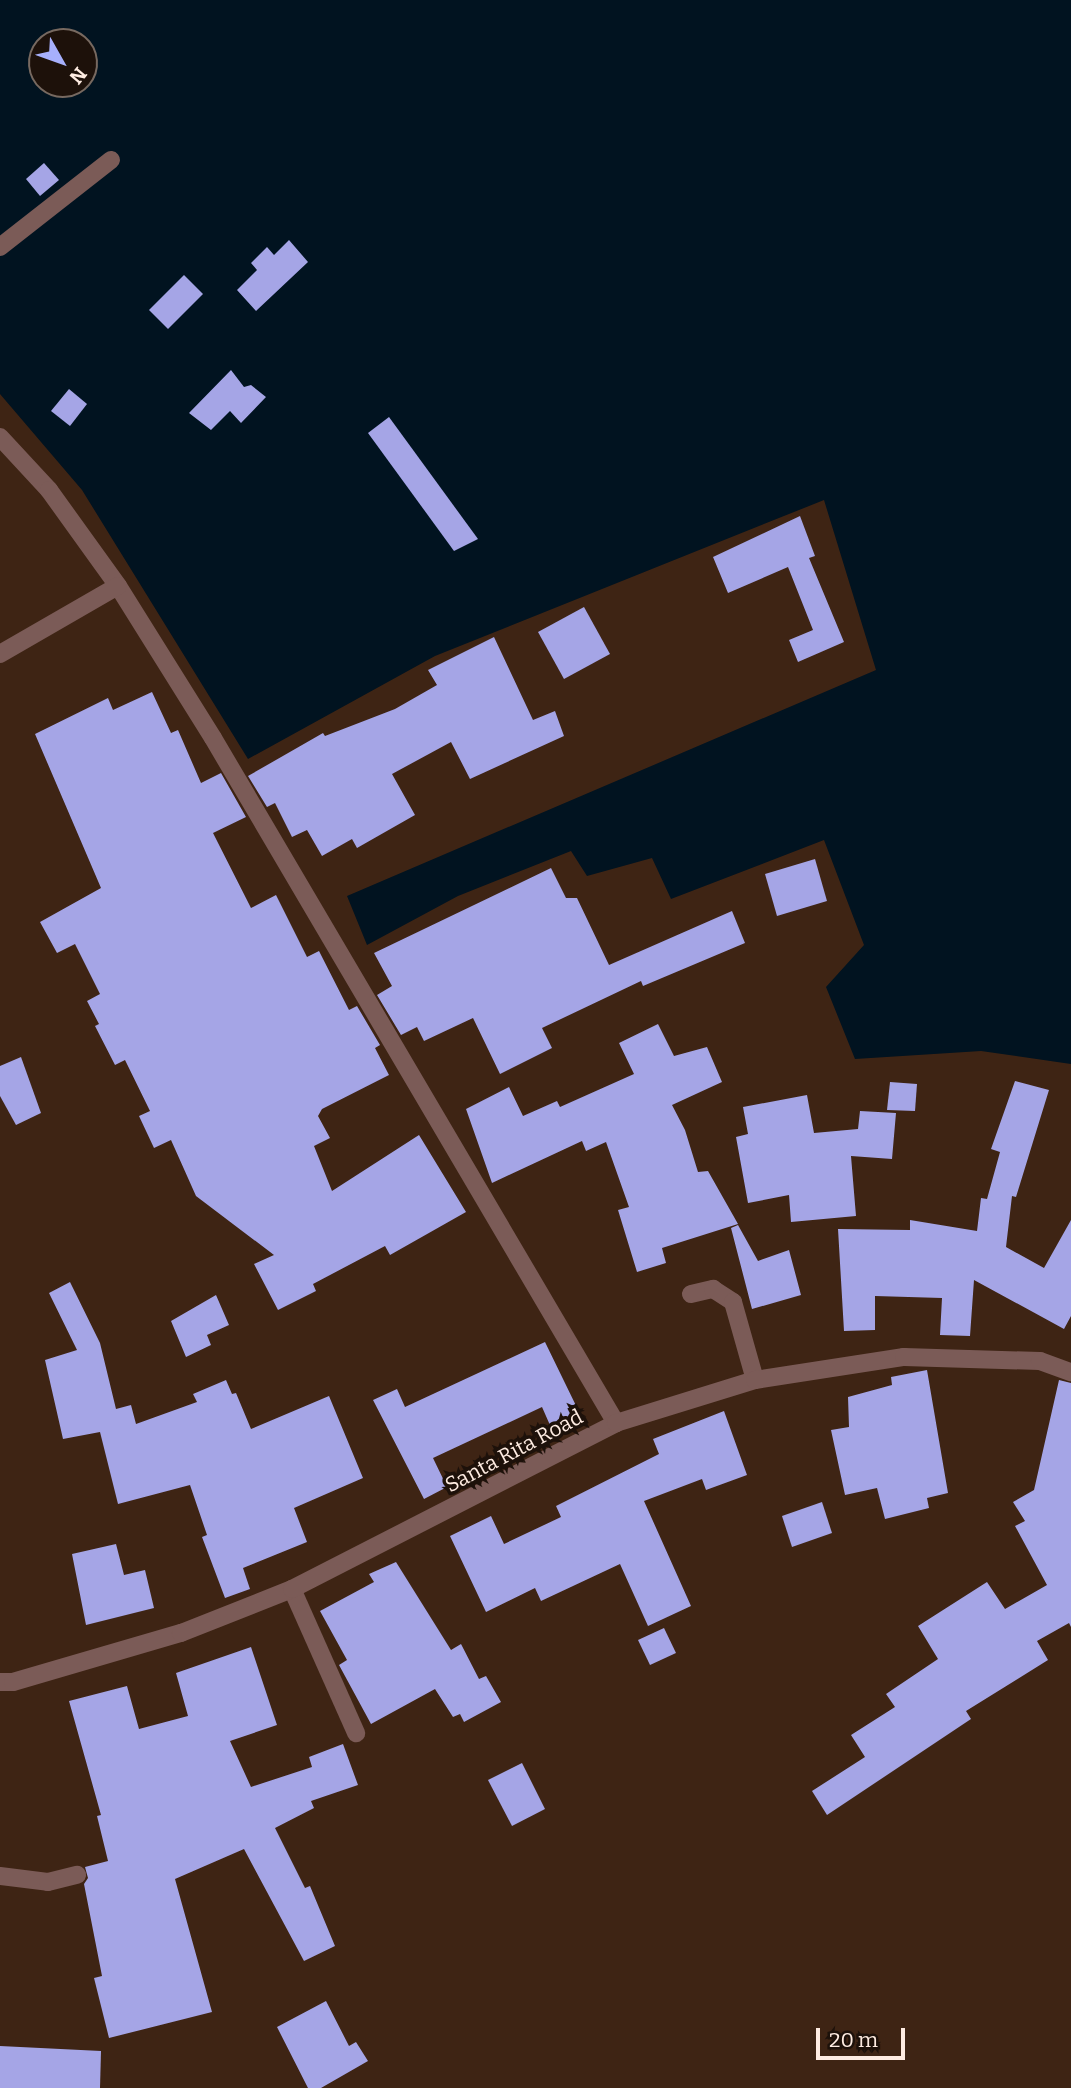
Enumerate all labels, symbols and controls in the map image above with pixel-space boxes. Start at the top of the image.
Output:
north arrow [28,28,98,98]
text: N [64,63,91,89]
street label: Santa Rita Road [441,1404,587,1498]
scale bar [819,2014,908,2058]
text: 20 m [829,2027,878,2053]

